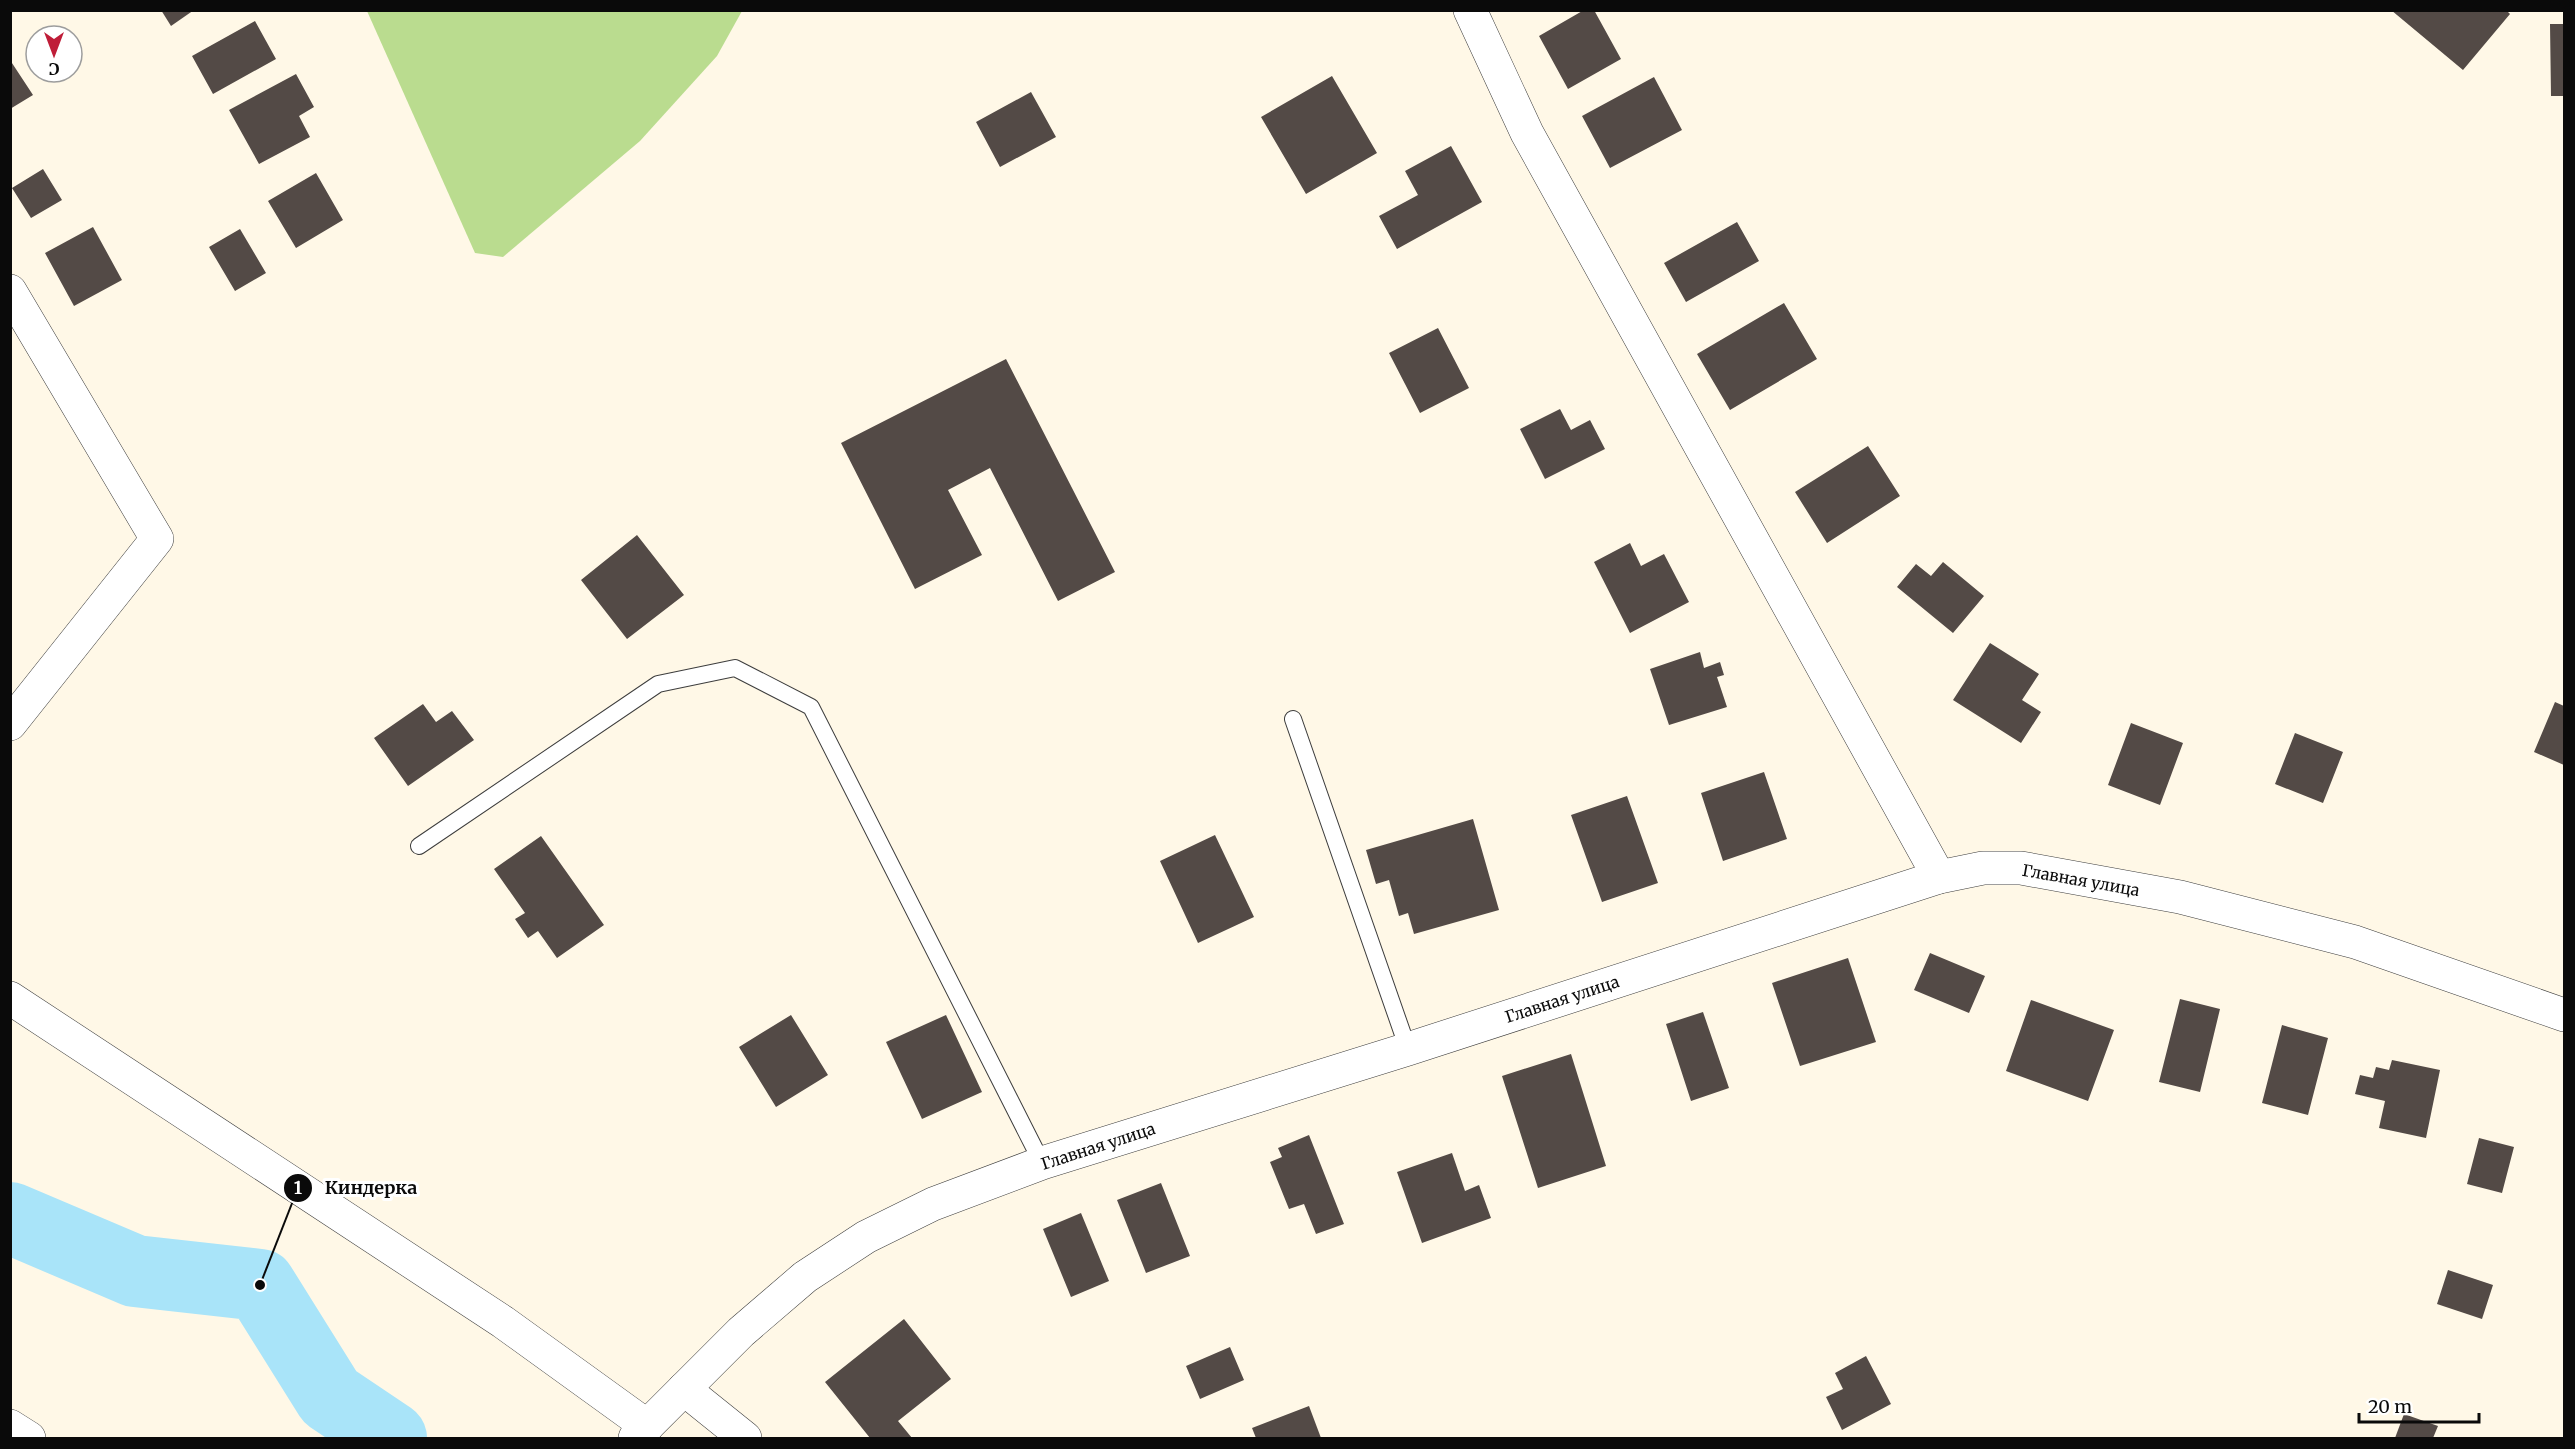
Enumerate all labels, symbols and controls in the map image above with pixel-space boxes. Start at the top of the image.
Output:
north arrow [24,24,84,84]
text: С [49,59,59,79]
street label: Главная улица [2021,860,2142,900]
street label: Главная улица [1502,971,1622,1027]
street label: Главная улица [1038,1118,1158,1174]
callout: Киндерка [283,1170,429,1206]
text: 1 [294,1176,302,1199]
text: Киндерка [325,1176,417,1199]
scale bar [2359,1386,2479,1424]
text: 20 m [2368,1395,2412,1418]

